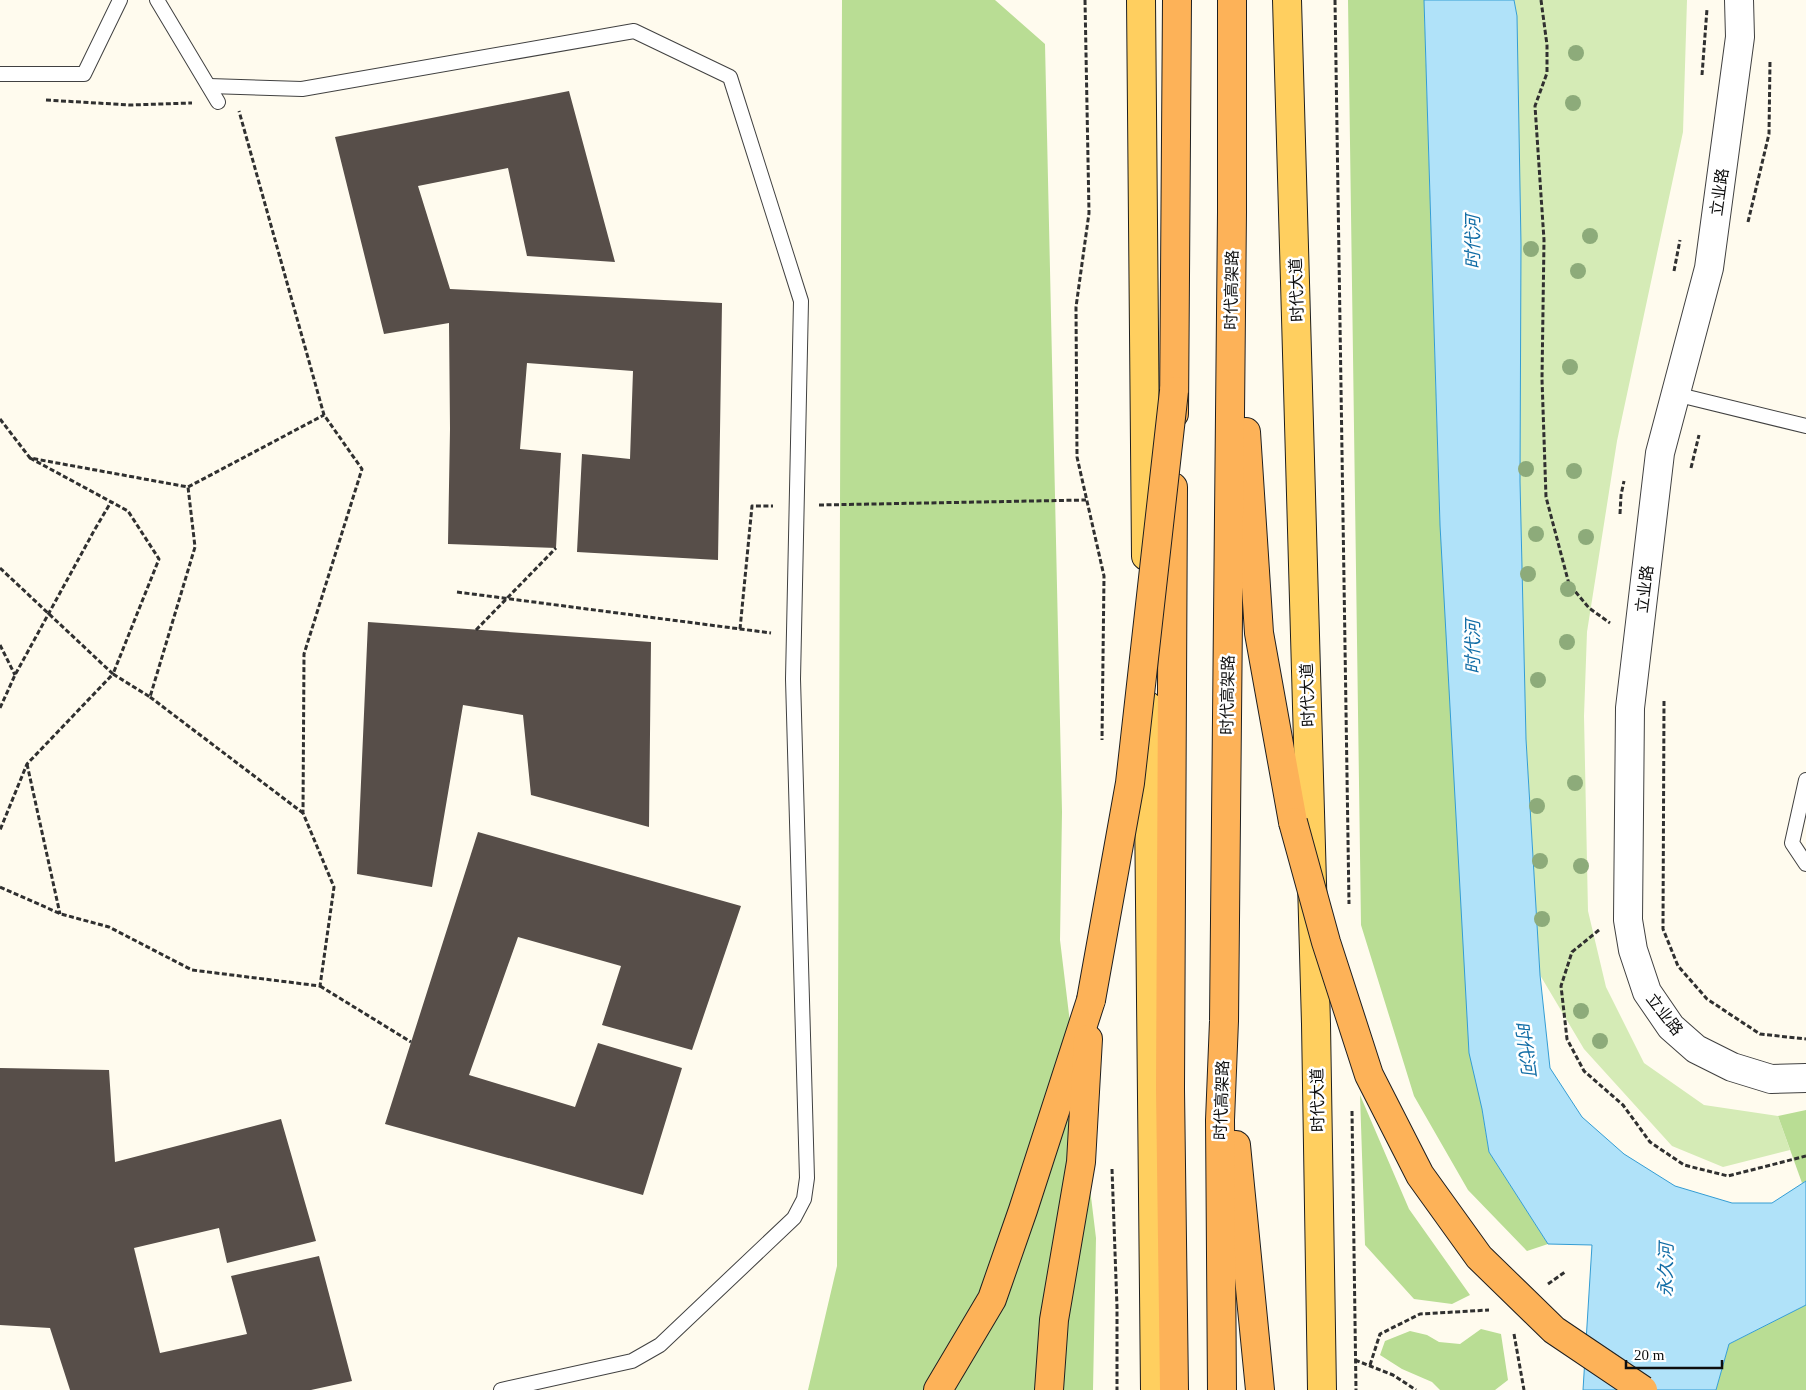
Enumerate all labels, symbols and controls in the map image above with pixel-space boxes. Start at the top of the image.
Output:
street label: 立业路 [1708,167,1731,217]
water label: 时代河 [1463,212,1483,269]
street label: 时代高架路 [1222,250,1241,330]
street label: 时代大道 [1287,258,1306,322]
street label: 立业路 [1633,564,1656,614]
water label: 时代河 [1463,617,1483,674]
street label: 时代高架路 [1218,655,1237,735]
street label: 时代大道 [1298,663,1317,727]
street label: 立业路 [1643,990,1686,1038]
water label: 时代河 [1511,1020,1539,1079]
street label: 时代高架路 [1212,1060,1231,1140]
street label: 时代大道 [1308,1068,1327,1132]
water label: 永久河 [1656,1240,1677,1297]
scale bar [1626,1338,1722,1370]
text: 20 m [1634,1347,1665,1363]

